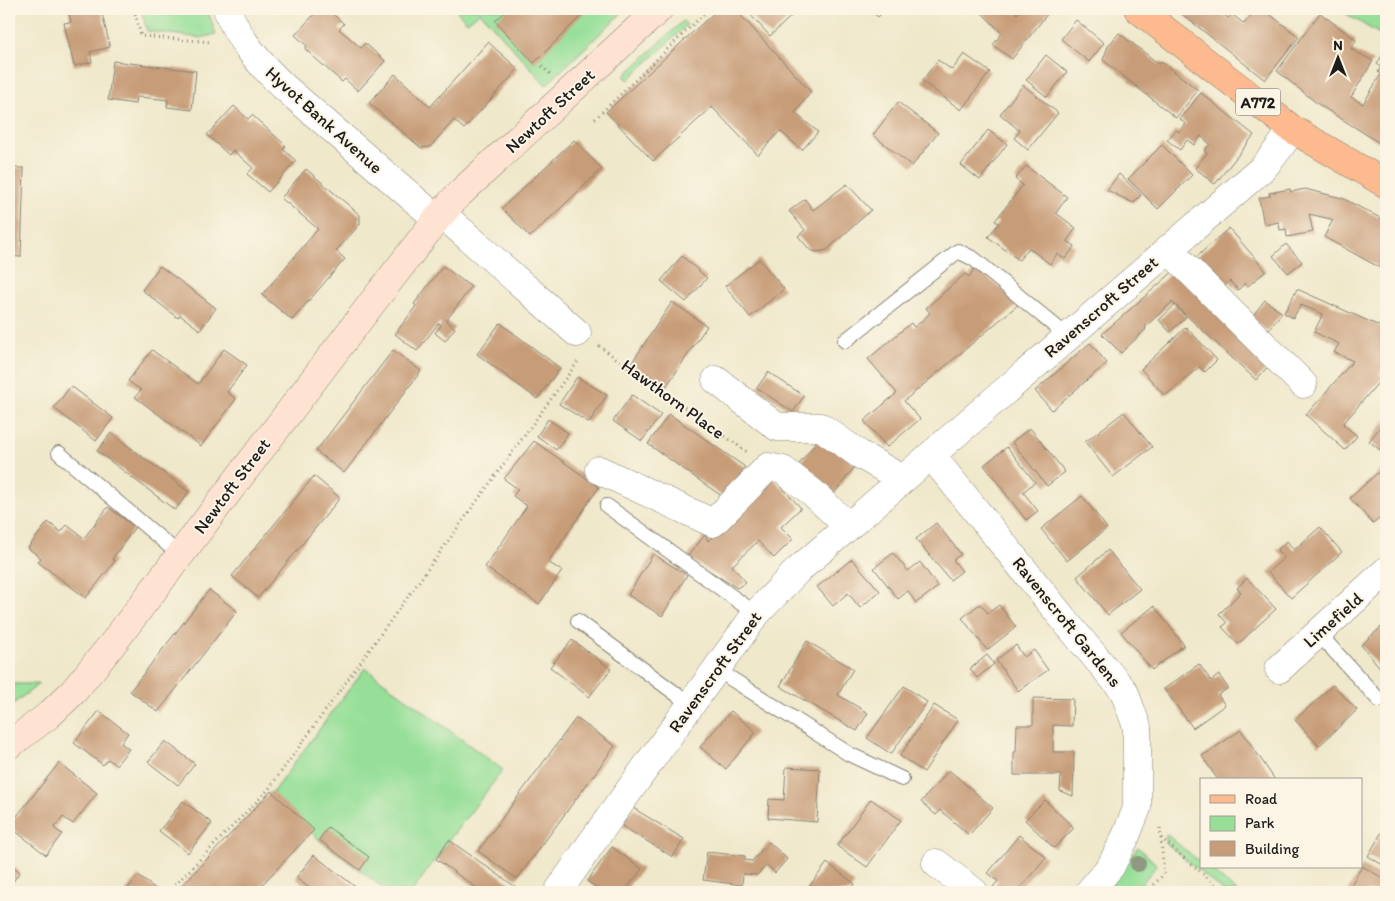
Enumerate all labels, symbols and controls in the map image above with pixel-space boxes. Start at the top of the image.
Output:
north arrow [1312,32,1362,82]
text: N [1333,37,1343,54]
street label: Hyvot Bank Avenue [261,62,387,178]
street label: Newtoft Street [501,64,599,158]
road number: A772 [1236,88,1280,115]
street label: Ravenscroft Street [1039,251,1163,363]
street label: Hawthorn Place [617,354,729,444]
street label: Newtoft Street [189,434,275,538]
street label: Ravenscroft Gardens [1008,552,1126,692]
street label: Limefield [1299,587,1367,652]
street label: Ravenscroft Street [664,607,766,737]
legend [1200,778,1362,868]
text: Road [1245,790,1278,808]
text: Park [1245,814,1275,832]
text: Building [1245,840,1299,858]

